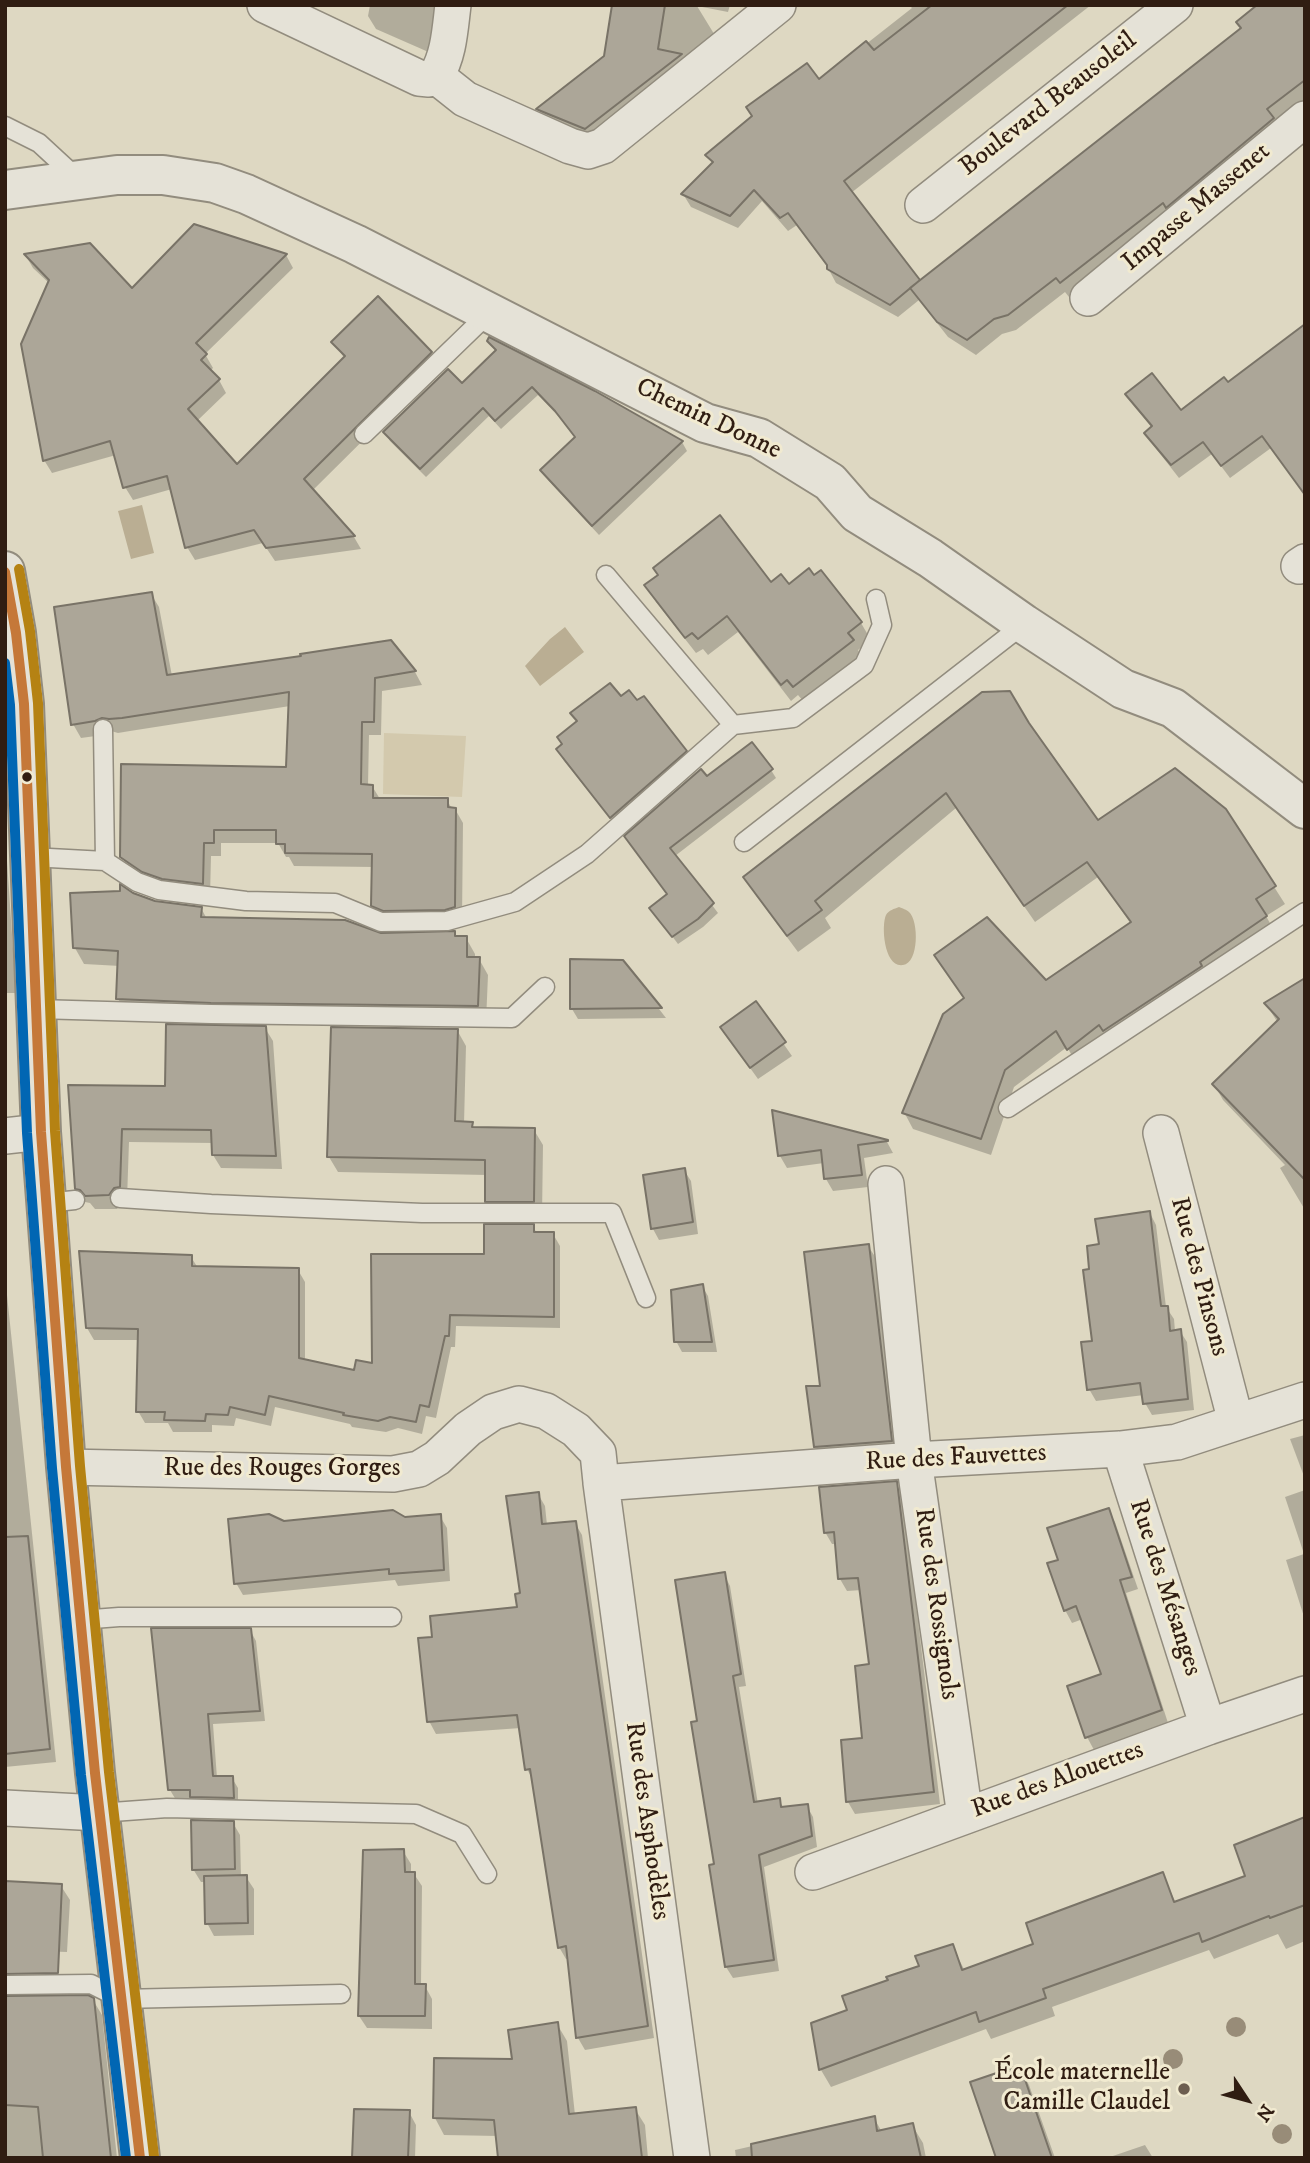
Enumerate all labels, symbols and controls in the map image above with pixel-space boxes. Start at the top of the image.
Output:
street label: Boulevard Beausoleil [954,26,1144,184]
street label: Impasse Massenet [1117,137,1277,279]
street label: Chemin Donne [630,373,786,467]
unlabelled marker [20,770,34,784]
street label: Rue des Pinsons [1162,1194,1234,1360]
street label: Rue des Fauvettes [865,1439,1047,1479]
street label: Rue des Rouges Gorges [164,1454,400,1486]
street label: Rue des Mésanges [1121,1496,1207,1680]
street label: Rue des Rossignols [906,1506,964,1702]
street label: Rue des Asphodèles [617,1720,675,1922]
street label: Rue des Alouettes [968,1735,1148,1827]
place label: École maternelle Camille Claudel [994,2058,1170,2120]
north arrow [1212,2065,1282,2135]
marker: École maternelle Camille Claudel [1176,2081,1192,2097]
text: N [1251,2100,1278,2126]

